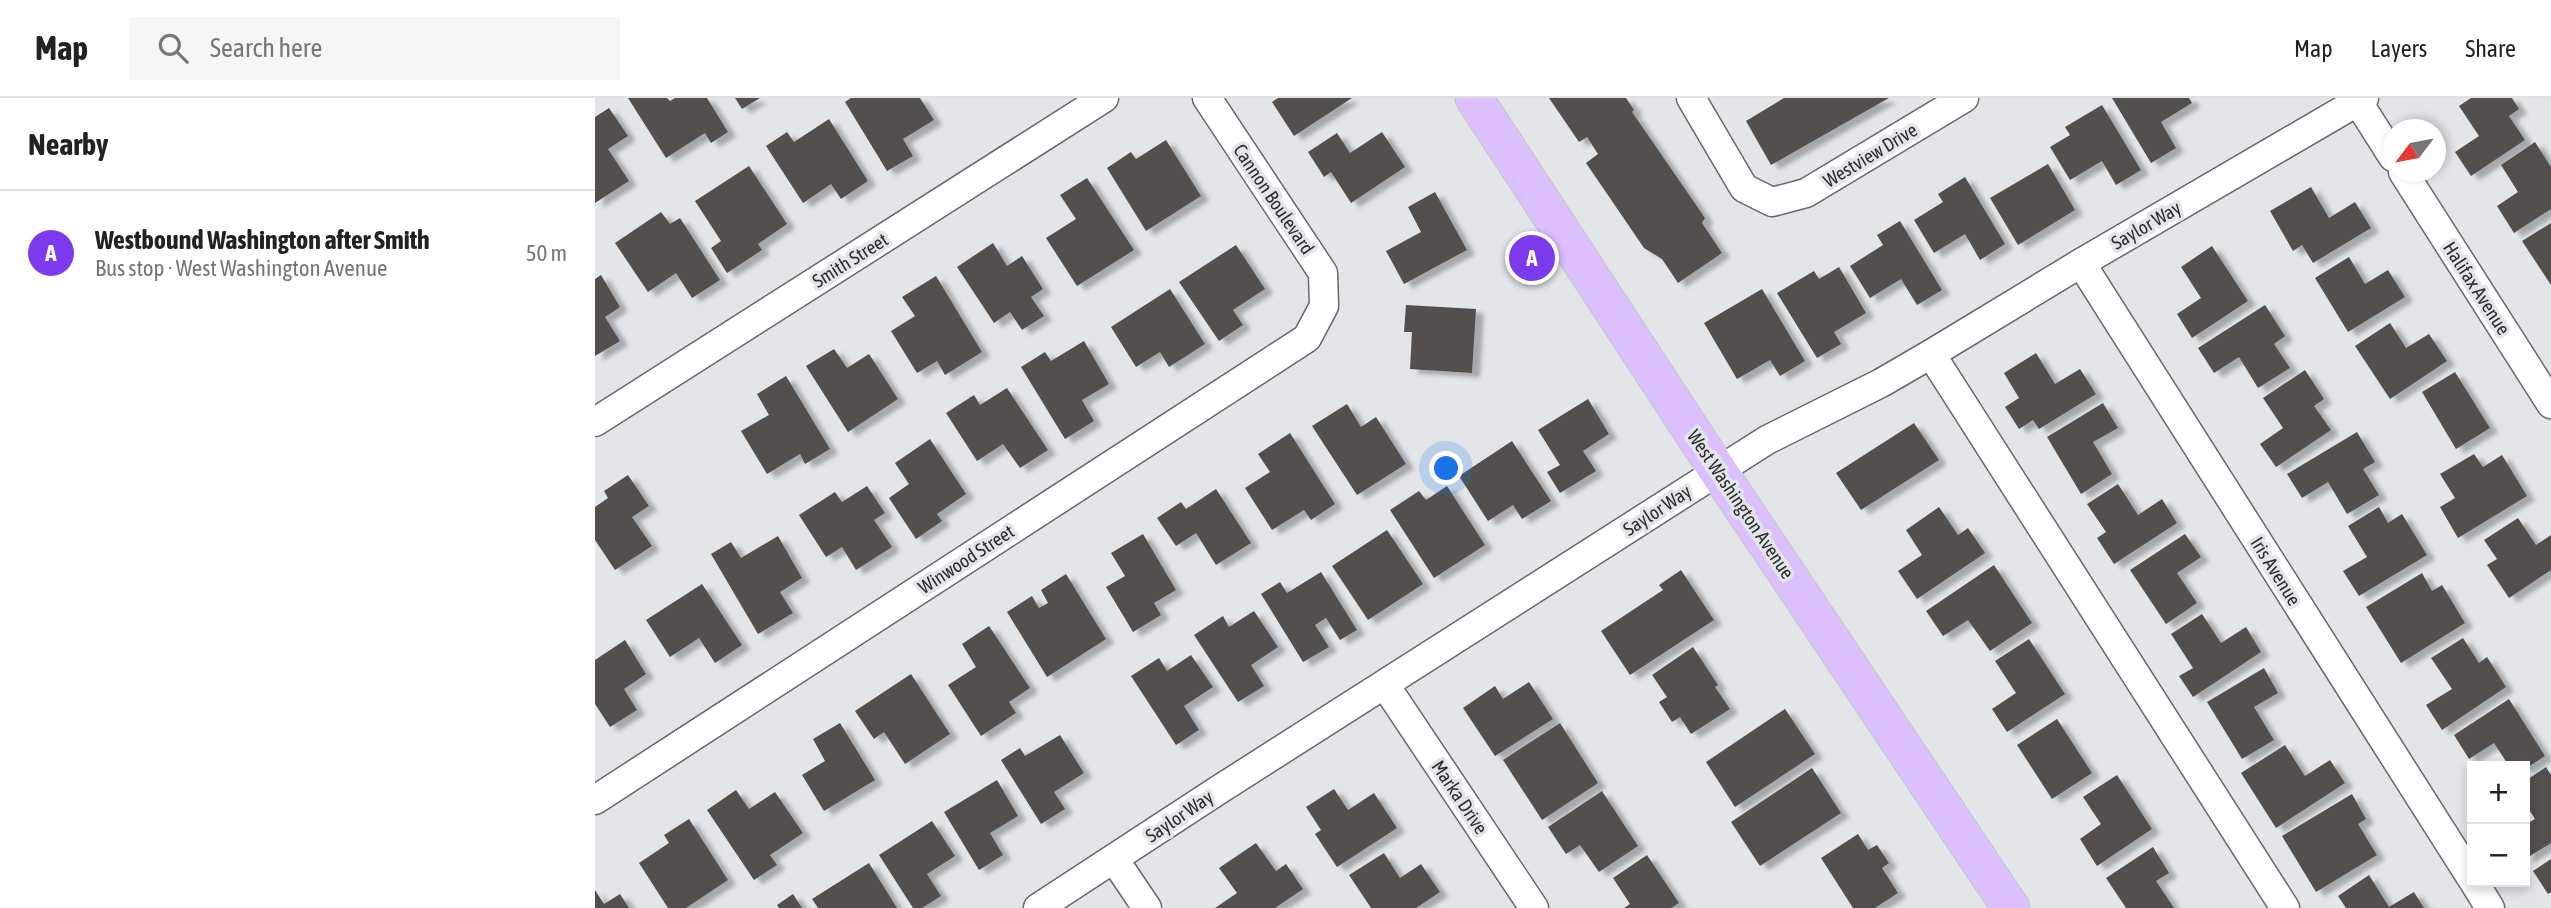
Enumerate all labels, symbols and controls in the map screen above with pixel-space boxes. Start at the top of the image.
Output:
search box [130,17,620,80]
text: Map [35,29,88,67]
icon: search [154,29,192,67]
text: Search here [210,33,322,63]
text: Map [2294,35,2333,62]
text: Layers [2371,35,2427,62]
text: Share [2465,35,2516,62]
street label: Westview Drive [1819,118,1921,192]
north arrow [2383,119,2446,182]
text: Nearby [28,127,108,161]
street label: Cannon Boulevard [1229,140,1319,258]
street label: Saylor Way [2107,196,2185,254]
text: Westbound Washington after Smith [95,225,430,255]
street label: Smith Street [808,228,892,292]
pin: A [1509,232,1555,284]
street label: Halifax Avenue [2439,237,2515,339]
text: A [45,240,57,266]
text: 50 m [526,240,567,266]
text: Bus stop · West Washington Avenue [95,255,388,281]
street label: West Washington Avenue [1683,425,1799,583]
your location [1429,451,1463,485]
street label: Saylor Way [1619,480,1695,540]
street label: Winwood Street [914,520,1018,598]
street label: Iris Avenue [2246,533,2306,609]
street label: Marka Drive [1427,756,1493,838]
map controls [2467,761,2530,887]
button: + [2467,761,2530,824]
street label: Saylor Way [1141,785,1217,847]
button: − [2467,824,2530,887]

